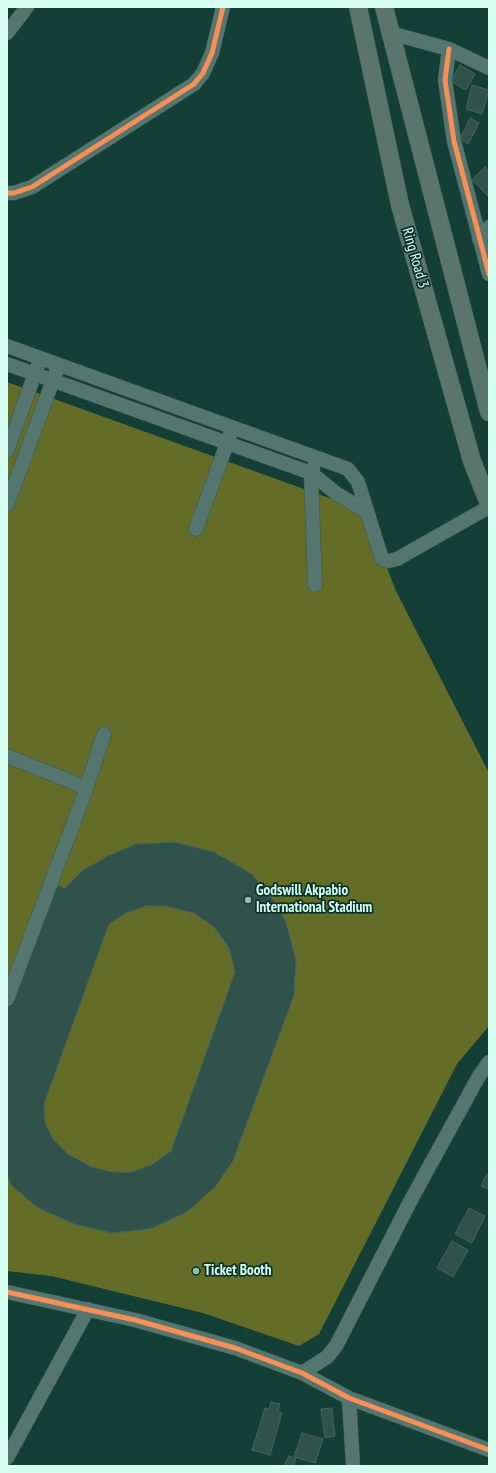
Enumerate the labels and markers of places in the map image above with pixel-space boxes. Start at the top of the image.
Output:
place label: Godswill Akpabio International Stadium [256,882,372,917]
marker: Godswill Akpabio International Stadium [243,895,253,905]
place label: Ticket Booth [204,1262,271,1280]
marker: Ticket Booth [191,1266,201,1276]

